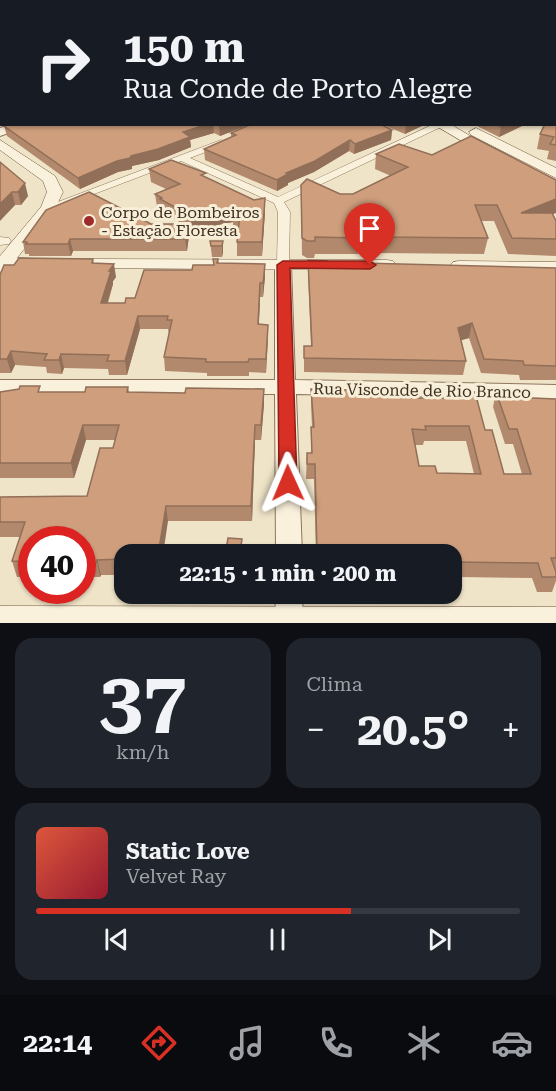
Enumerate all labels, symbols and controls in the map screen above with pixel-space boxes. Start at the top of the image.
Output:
text: 150 m [123,23,245,72]
icon: right [24,24,102,102]
text: Rua Conde de Porto Alegre [123,73,472,105]
place label: Corpo de Bombeiros - Estação Floresta [101,203,260,240]
pin [344,203,395,265]
icon: arrive [353,212,386,245]
marker: Corpo de Bombeiros - Estação Floresta [82,214,96,228]
street label: Rua Visconde de Rio Branco [313,379,531,402]
position arrow [256,451,320,515]
speed limit sign: 40 [18,526,96,604]
text: 22:15 · 1 min · 200 m [179,561,397,586]
text: 37 [99,655,186,746]
text: Clima [307,672,362,696]
text: 20.5° [357,703,469,756]
text: − [307,710,325,749]
text: + [502,710,520,749]
text: km/h [116,740,170,764]
text: Static Love [126,839,250,864]
text: Velvet Ray [126,864,226,888]
icon: previous [100,923,133,956]
icon: pause [261,923,294,956]
icon: next [423,923,456,956]
icon: directions [138,1022,180,1064]
icon: music [226,1022,268,1064]
icon: phone [315,1022,357,1064]
icon: climate [403,1022,445,1064]
icon: car [491,1022,533,1064]
text: 22:14 [23,1027,92,1059]

